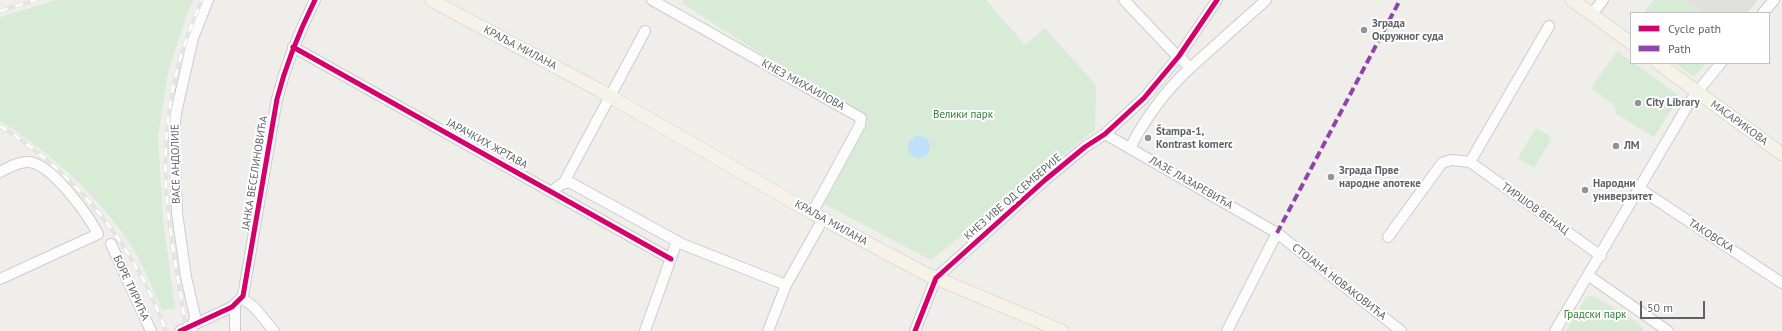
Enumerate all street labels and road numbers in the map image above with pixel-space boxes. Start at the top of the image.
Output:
street label: КРАЉА МИЛАНА [481,23,559,73]
street label: КНЕЗ МИХАИЛОВА [759,57,847,113]
street label: МАСАРИКОВА [1708,98,1770,148]
street label: ЈАНКА ВЕСЕЛИНОВИЋА [239,115,271,231]
street label: ЈАРАЧКИХ ЖРТАВА [444,116,530,172]
street label: ВАСЕ АНДОЛИЈЕ [169,124,183,204]
street label: КНЕЗ ИВЕ ОД СЕМБЕРИЈЕ [962,151,1064,243]
street label: ЛАЗЕ ЛАЗАРЕВИЋА [1147,154,1235,212]
street label: ТИРШОВ ВЕНАЦ [1499,180,1571,238]
street label: КРАЉА МИЛАНА [792,198,870,248]
street label: ТАКОВСКА [1686,216,1736,256]
street label: СТОЈАНА НОВАКОВИЋА [1289,241,1389,323]
street label: БОРЕ ТИРИЋА [110,253,152,323]

